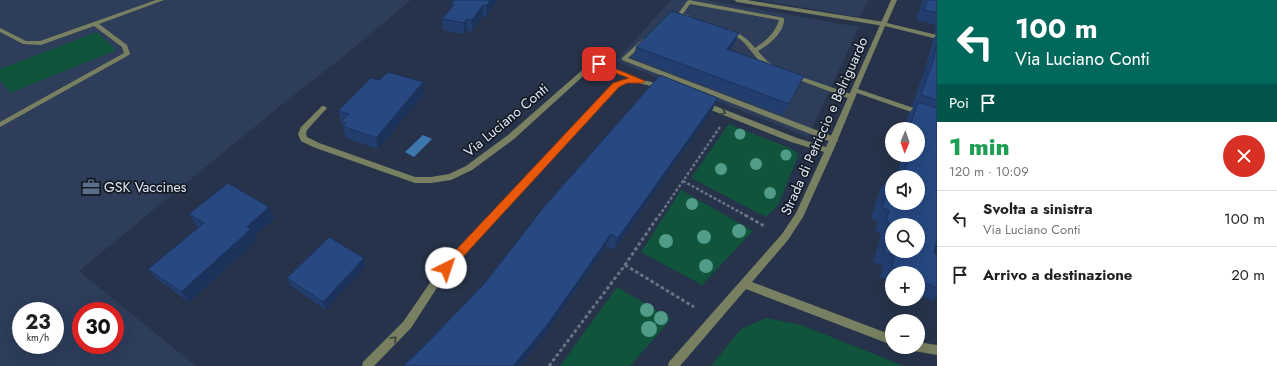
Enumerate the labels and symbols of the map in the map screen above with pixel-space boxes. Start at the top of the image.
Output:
street label: Strada di Petriccio e Belriguardo [776,33,873,218]
pin [582,47,616,81]
street label: Via Luciano Conti [459,79,553,161]
one-way arrow [720,108,727,116]
north arrow [885,122,925,162]
office icon: GSK Vaccines [81,177,101,197]
place label: GSK Vaccines [104,177,187,197]
position arrow [425,247,467,289]
speed limit sign: 30 [72,302,124,354]
one-way arrow [389,336,397,344]

